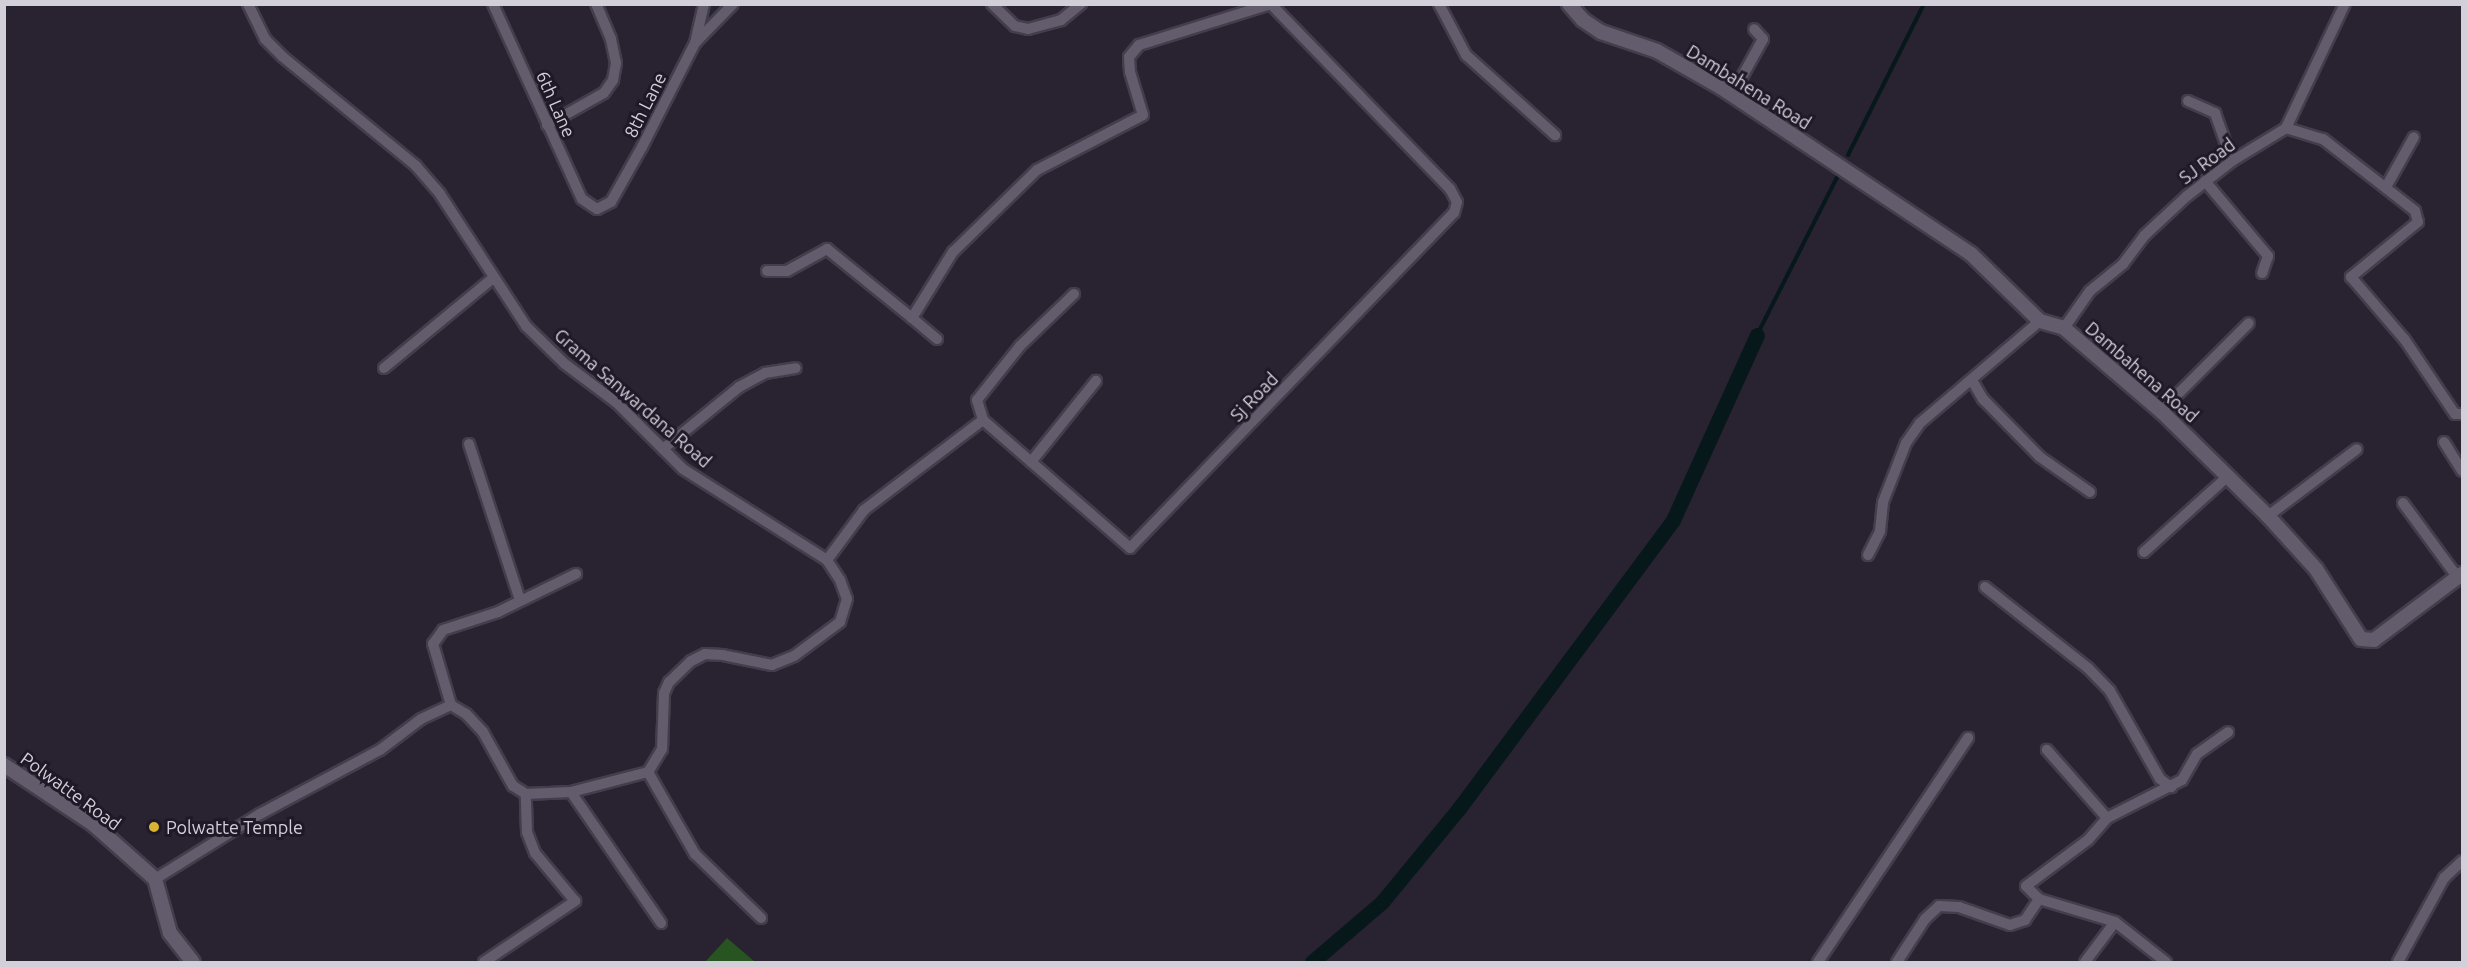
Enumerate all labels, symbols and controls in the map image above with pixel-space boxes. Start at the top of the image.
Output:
street label: Dambahena Road [1683,40,1815,134]
street label: 6th Lane [532,68,580,140]
street label: 8th Lane [619,69,671,141]
street label: SJ Road [2175,133,2239,189]
street label: Dambahena Road [2081,317,2203,427]
street label: Grama Sanwardana Road [550,324,716,472]
street label: Sj Road [1226,368,1282,426]
street label: Polwatte Road [17,747,125,835]
place label: Polwatte Temple [166,816,303,838]
marker: Polwatte Temple [147,820,161,834]

